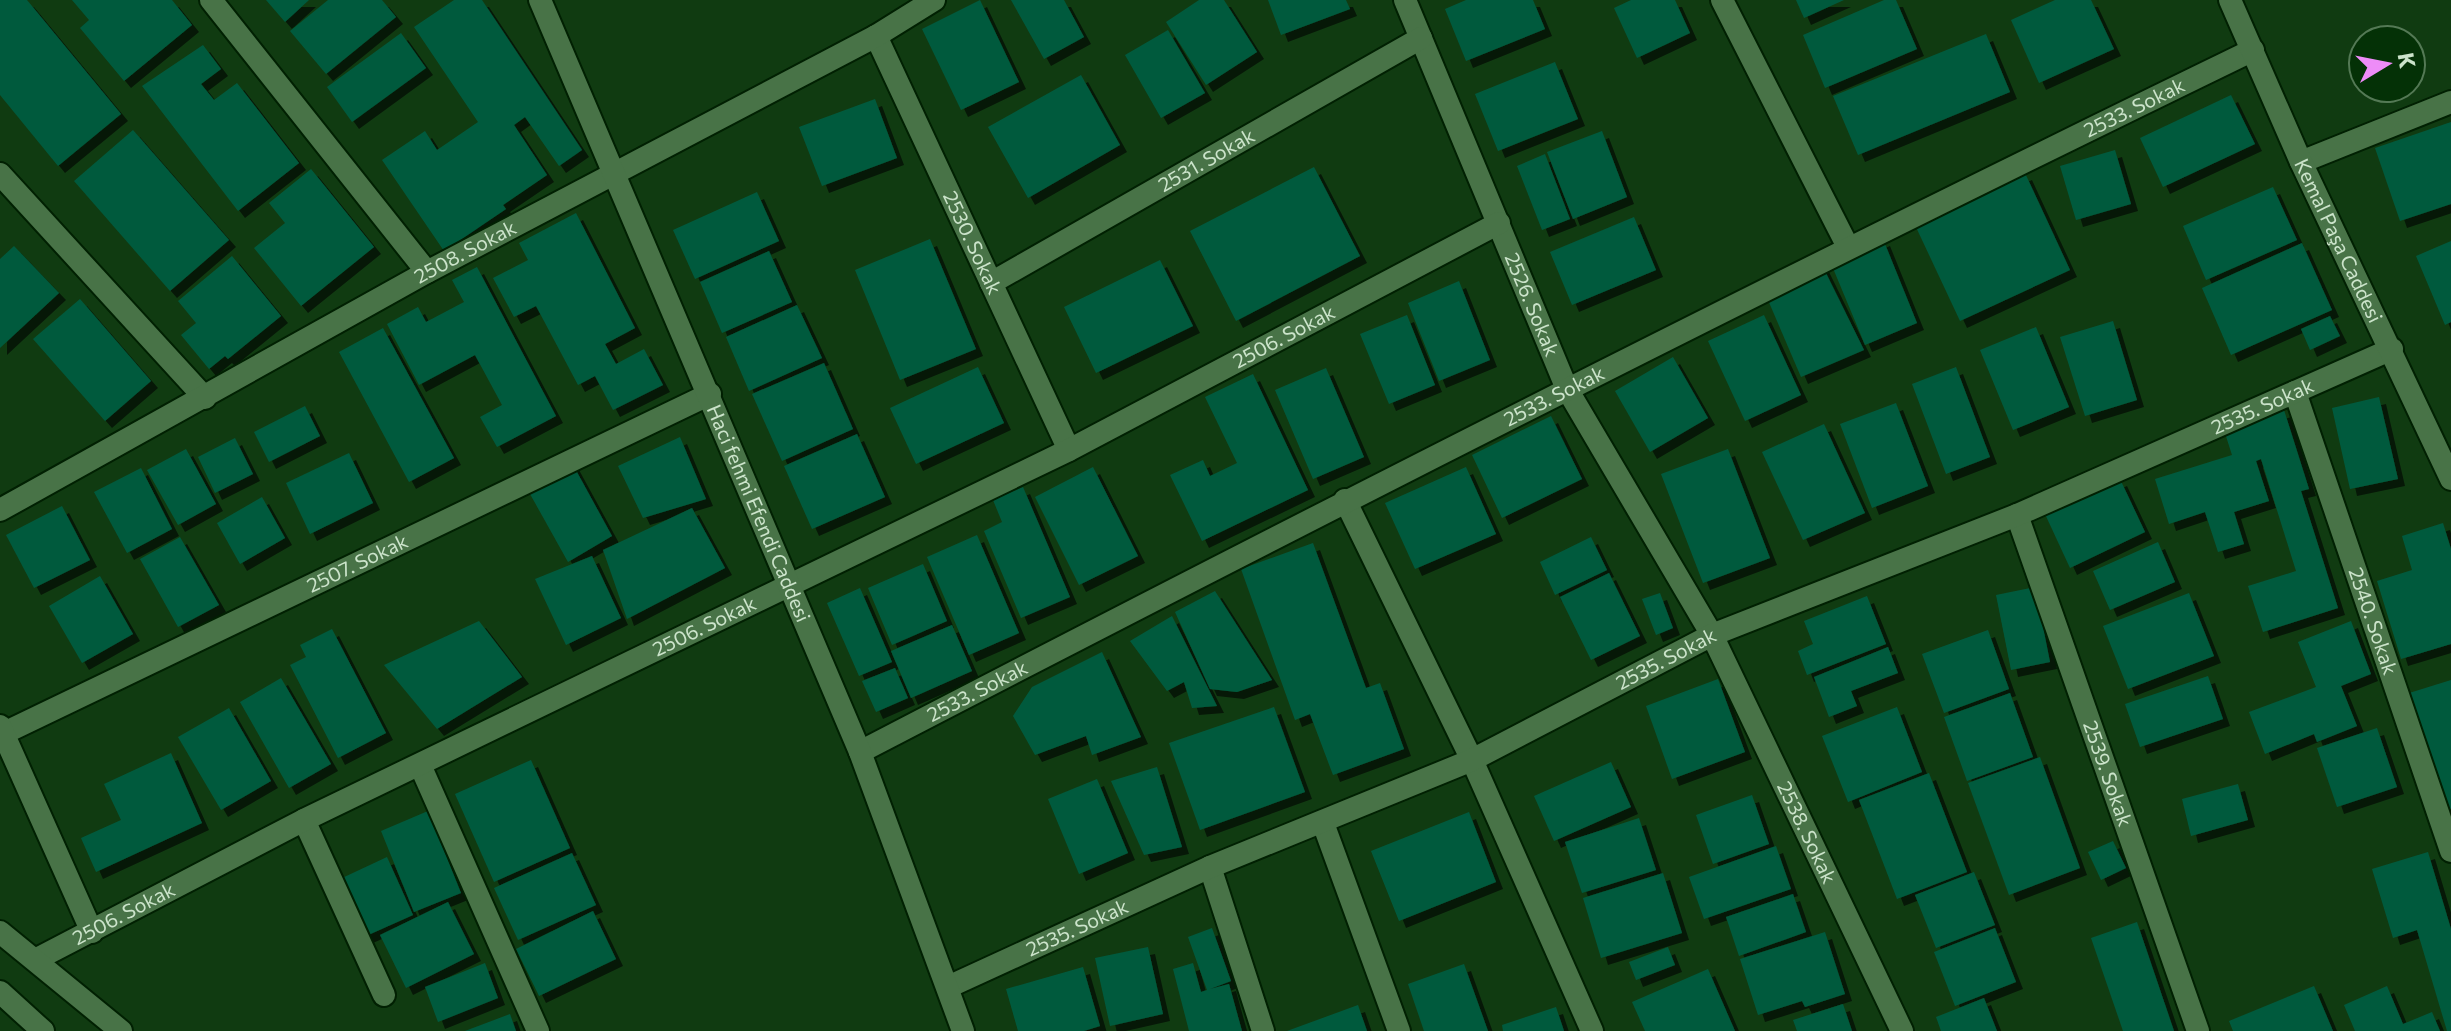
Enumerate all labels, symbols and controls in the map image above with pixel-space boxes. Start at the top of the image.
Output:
north arrow [2347,24,2427,104]
text: K [2393,51,2422,70]
street label: 2533. Sokak [2079,72,2189,142]
street label: 2531. Sokak [1154,122,1259,196]
street label: Kemal Paşa Caddesi [2290,154,2388,326]
street label: 2530. Sokak [939,187,1008,298]
street label: 2508. Sokak [410,214,520,288]
street label: 2526. Sokak [1501,249,1565,360]
street label: 2506. Sokak [1228,299,1339,372]
street label: 2533. Sokak [1499,360,1608,431]
street label: 2535. Sokak [2207,372,2317,439]
street label: Haci fehmi Efendi Caddesi [703,401,816,625]
street label: 2507. Sokak [303,528,411,597]
street label: 2540. Sokak [2344,564,2403,678]
street label: 2506. Sokak [648,590,760,661]
street label: 2535. Sokak [1611,622,1720,694]
street label: 2533. Sokak [923,654,1031,726]
street label: 2539. Sokak [2079,717,2138,829]
street label: 2538. Sokak [1773,777,1842,887]
street label: 2506. Sokak [68,876,179,949]
street label: 2535. Sokak [1022,893,1132,961]

